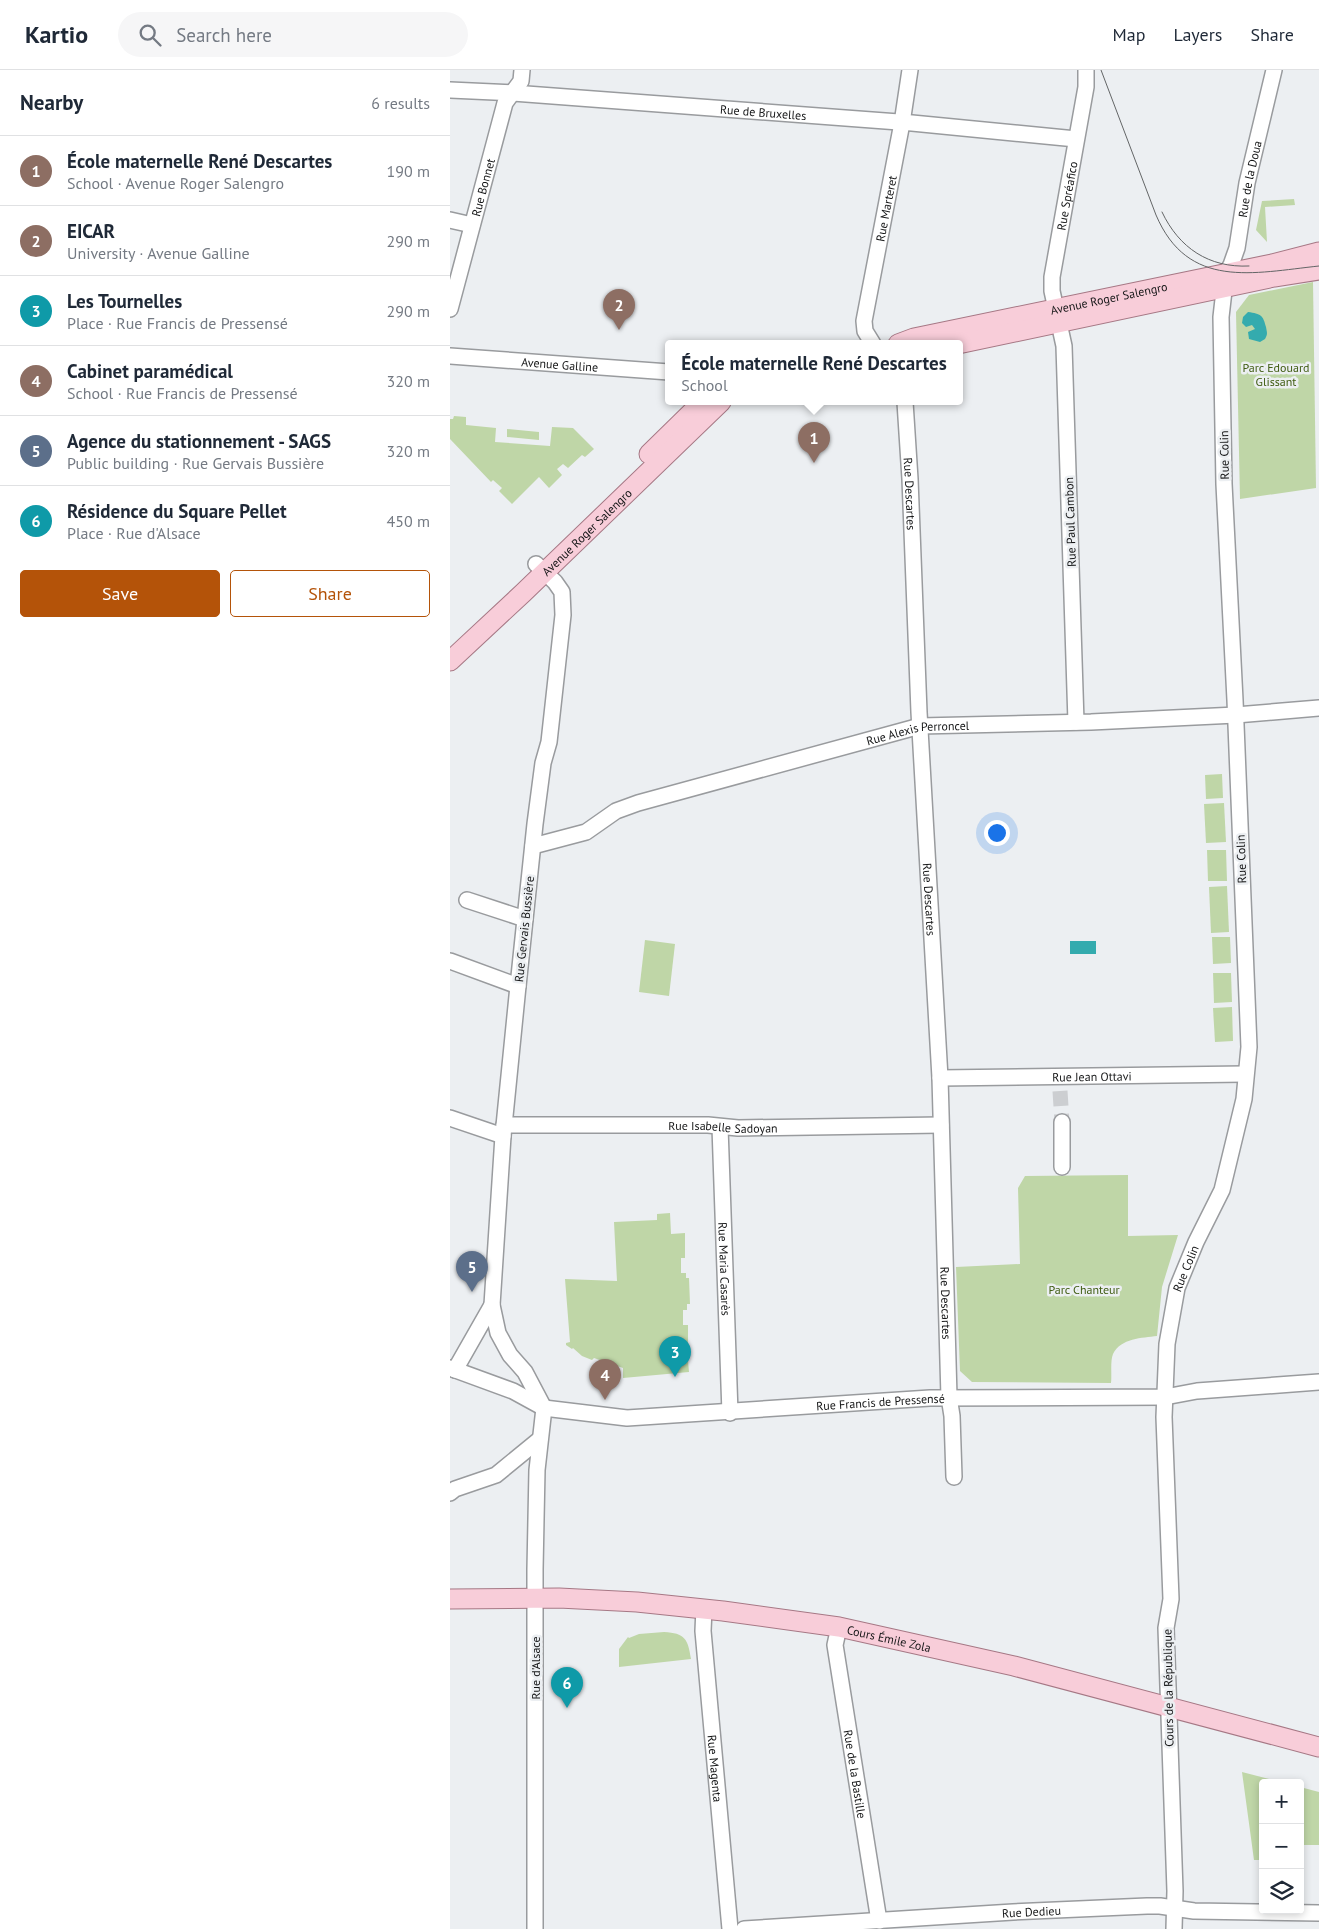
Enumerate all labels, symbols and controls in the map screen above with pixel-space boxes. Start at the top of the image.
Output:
search box [118,12,468,57]
text: Kartio [25,19,88,50]
icon: search [136,21,164,49]
text: Search here [176,23,272,47]
text: Map [1113,23,1145,46]
text: Layers [1173,23,1222,46]
text: Share [1250,23,1294,46]
text: Nearby [20,89,83,116]
text: 6 results [371,93,430,113]
street label: Rue de Bruxelles [720,101,807,123]
street label: Rue de la Doua [1234,139,1264,218]
text: École maternelle René Descartes [67,149,332,173]
street label: Rue Bonnet [468,157,497,218]
street label: Rue Spréafico [1053,160,1080,232]
text: 1 [31,161,41,181]
text: 190 m [387,161,430,181]
text: School · Avenue Roger Salengro [67,173,284,193]
street label: Rue Marteret [872,174,899,243]
text: EICAR [67,219,115,243]
text: 2 [31,231,41,251]
text: 290 m [387,231,430,251]
text: University · Avenue Galline [67,243,250,263]
street label: Avenue Roger Salengro [1049,278,1169,317]
text: Les Tournelles [67,289,182,313]
pin: 2 [603,289,635,330]
text: 3 [31,301,41,321]
text: 290 m [387,301,430,321]
text: Place · Rue Francis de Pressensé [67,313,288,333]
popup [665,340,963,405]
text: École maternelle René Descartes [681,351,947,375]
street label: Avenue Galline [521,354,599,374]
text: Cabinet paramédical [67,359,233,383]
park label: Parc Edouard Glissant [1243,360,1309,389]
text: 4 [31,371,41,391]
text: 320 m [387,371,430,391]
text: School [681,375,728,395]
text: School · Rue Francis de Pressensé [67,383,298,403]
pin: 1 [798,422,830,463]
text: Agence du stationnement - SAGS [67,429,331,453]
street label: Rue Colin [1216,430,1232,480]
text: 5 [31,441,41,461]
text: 320 m [387,441,430,461]
text: Public building · Rue Gervais Bussière [67,453,324,473]
street label: Rue Descartes [901,457,919,530]
street label: Rue Paul Cambon [1061,477,1079,567]
street label: Avenue Roger Salengro [538,485,635,579]
text: Résidence du Square Pellet [67,499,287,523]
text: 6 [31,511,41,531]
text: 450 m [387,511,430,531]
text: Place · Rue d'Alsace [67,523,201,543]
button: Save [20,570,220,617]
button: Share [230,570,430,617]
street label: Rue Alexis Perroncel [864,717,970,748]
your location [984,820,1010,846]
street label: Rue Colin [1233,834,1249,884]
street label: Rue Descartes [920,863,939,936]
street label: Rue Gervais Bussière [511,875,537,983]
street label: Rue Jean Ottavi [1052,1068,1132,1084]
street label: Rue Isabelle Sadoyan [668,1117,778,1136]
street label: Rue Maria Casarès [716,1222,734,1316]
street label: Rue Colin [1169,1243,1201,1294]
pin: 5 [456,1251,488,1292]
street label: Rue Descartes [938,1266,955,1340]
park label: Parc Chanteur [1048,1282,1120,1297]
pin: 3 [659,1336,691,1377]
pin: 4 [589,1359,621,1400]
street label: Rue Francis de Pressensé [816,1390,945,1413]
street label: Cours Émile Zola [846,1622,933,1655]
street label: Cours de la République [1159,1629,1177,1747]
street label: Rue d'Alsace [528,1636,543,1700]
pin: 6 [551,1667,583,1708]
street label: Rue de la Bastille [841,1728,870,1819]
street label: Rue Magenta [705,1734,726,1803]
map controls [1259,1779,1304,1914]
button: + [1259,1779,1304,1824]
button: − [1259,1824,1304,1869]
button: layers [1259,1869,1304,1914]
street label: Rue Dedieu [1001,1902,1061,1920]

